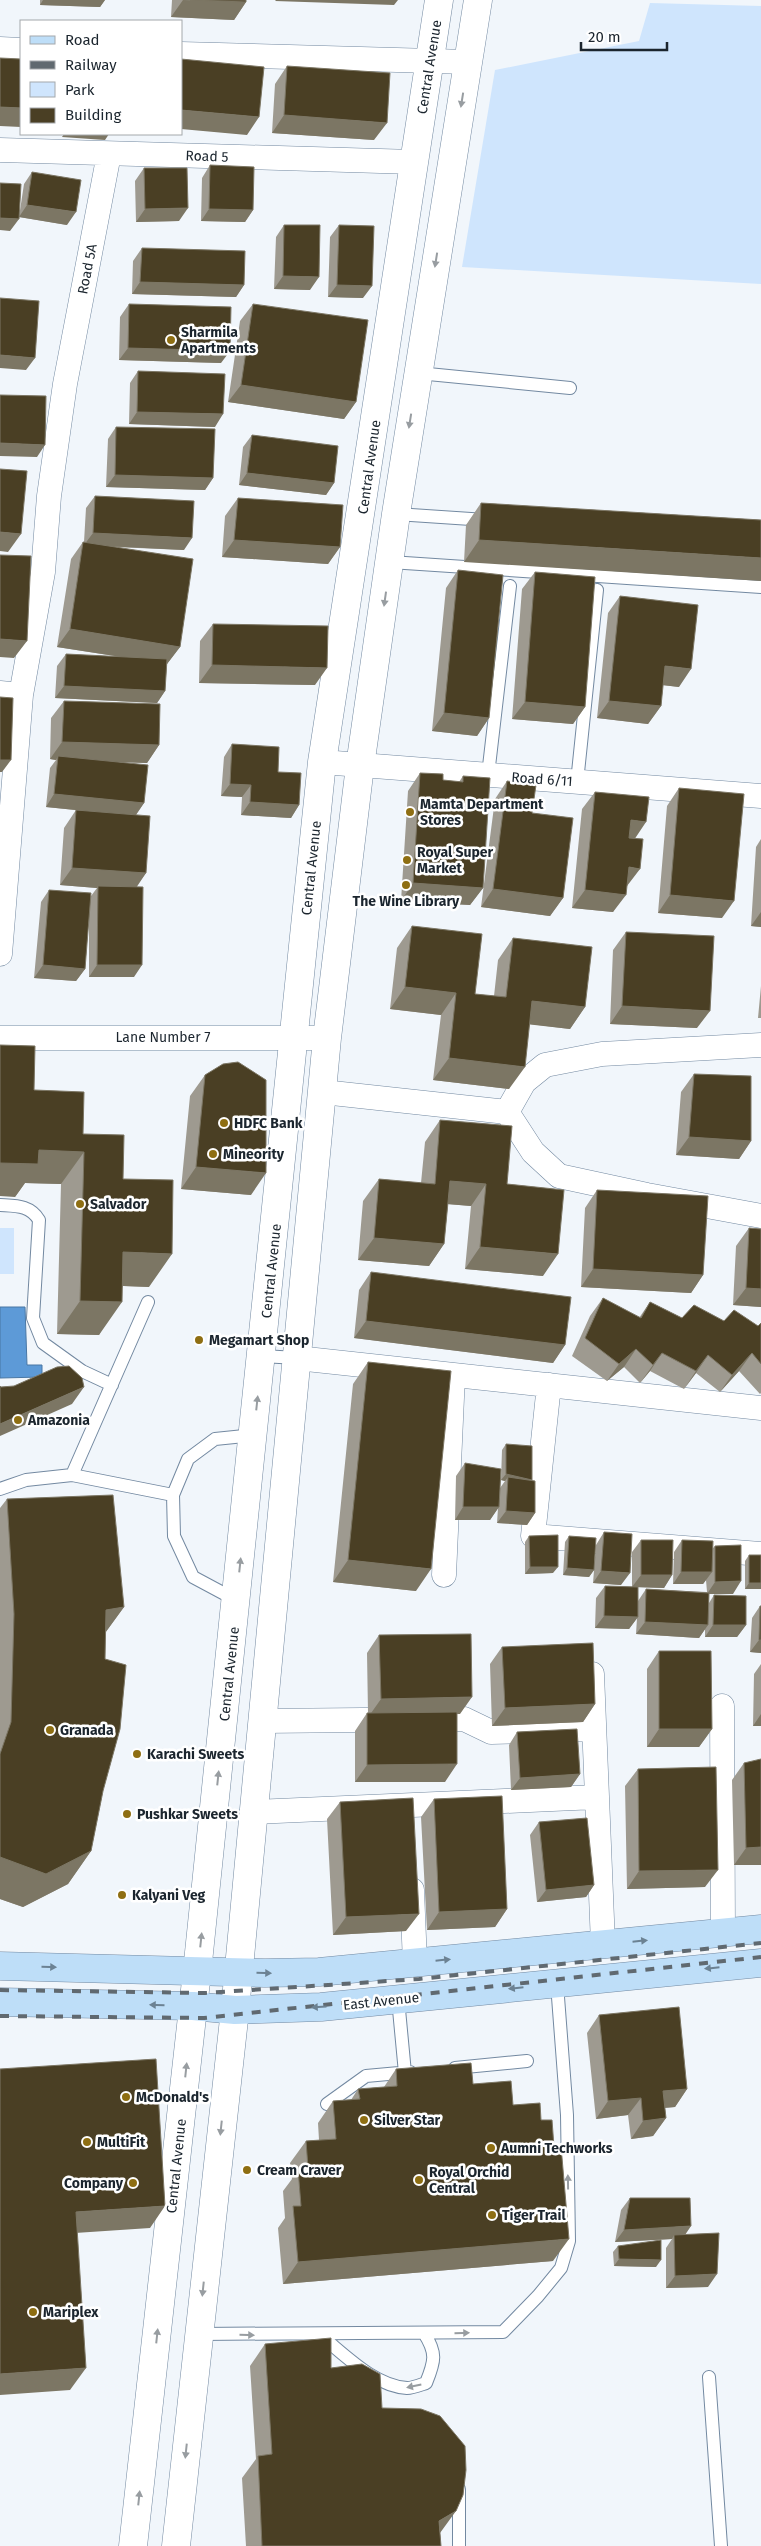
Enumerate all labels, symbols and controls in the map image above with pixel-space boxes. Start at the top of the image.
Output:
street label: Central Avenue [414,19,445,115]
legend [20,20,182,135]
scale bar [581,20,667,52]
text: 20 m [588,28,621,46]
text: Road [65,31,100,49]
text: Railway [65,56,117,74]
text: Park [65,81,95,99]
one-way arrow [457,92,465,108]
text: Building [65,106,121,124]
street label: Road 5 [185,147,229,166]
street label: Road 5A [74,242,101,296]
one-way arrow [431,253,439,269]
place label: Sharmila Apartments [180,324,256,357]
marker: Sharmila Apartments [165,334,177,346]
one-way arrow [406,413,414,429]
street label: Central Avenue [354,419,385,515]
one-way arrow [380,591,388,607]
street label: Road 6/11 [511,769,573,790]
place label: Mamta Department Stores [420,796,544,829]
marker: Mamta Department Stores [404,806,416,818]
street label: Central Avenue [298,820,325,916]
place label: Royal Super Market [417,844,494,877]
marker: Royal Super Market [401,854,413,866]
marker: The Wine Library [400,879,412,891]
place label: The Wine Library [353,893,460,910]
street label: Lane Number 7 [116,1029,210,1046]
place label: HDFC Bank [234,1115,303,1132]
marker: HDFC Bank [218,1117,230,1129]
place label: Mineority [223,1146,285,1163]
marker: Mineority [207,1148,219,1160]
place label: Salvador [90,1196,147,1213]
marker: Salvador [74,1198,86,1210]
street label: Central Avenue [258,1223,285,1319]
place label: Megamart Shop [209,1332,309,1349]
marker: Megamart Shop [193,1334,205,1346]
one-way arrow [253,1395,261,1411]
place label: Amazonia [27,1412,90,1429]
marker: Amazonia [12,1414,24,1426]
one-way arrow [236,1556,244,1572]
street label: Central Avenue [216,1626,243,1722]
place label: Granada [60,1722,114,1739]
marker: Granada [44,1724,56,1736]
place label: Karachi Sweets [147,1746,245,1763]
marker: Karachi Sweets [131,1748,143,1760]
one-way arrow [214,1770,222,1786]
place label: Pushkar Sweets [137,1806,238,1823]
marker: Pushkar Sweets [121,1808,133,1820]
place label: Kalyani Veg [132,1887,206,1904]
marker: Kalyani Veg [116,1889,128,1901]
one-way arrow [197,1932,205,1948]
one-way arrow [632,1937,648,1945]
one-way arrow [435,1956,451,1964]
one-way arrow [41,1964,57,1972]
one-way arrow [704,1964,720,1972]
one-way arrow [256,1969,272,1977]
one-way arrow [508,1984,524,1992]
street label: East Avenue [342,1989,420,2014]
one-way arrow [149,2001,165,2009]
one-way arrow [311,2003,327,2011]
one-way arrow [182,2062,190,2078]
place label: McDonald's [136,2089,209,2106]
marker: McDonald's [120,2091,132,2103]
place label: Silver Star [374,2112,441,2129]
marker: Silver Star [358,2114,370,2126]
street label: Central Avenue [163,2118,190,2214]
one-way arrow [217,2120,225,2136]
place label: MultiFit [97,2134,146,2151]
marker: MultiFit [81,2136,93,2148]
place label: Aumni Techworks [500,2140,613,2157]
marker: Aumni Techworks [485,2142,497,2154]
place label: Cream Craver [257,2162,342,2179]
marker: Cream Craver [241,2164,253,2176]
place label: Royal Orchid Central [429,2164,509,2197]
marker: Royal Orchid Central [413,2174,425,2186]
one-way arrow [564,2174,572,2190]
place label: Company [64,2175,124,2192]
marker: Company [127,2177,139,2189]
place label: Tiger Trail [502,2207,566,2224]
marker: Tiger Trail [486,2209,498,2221]
one-way arrow [199,2281,207,2297]
place label: Mariplex [43,2304,99,2321]
marker: Mariplex [27,2306,39,2318]
one-way arrow [153,2328,161,2344]
one-way arrow [454,2329,470,2337]
one-way arrow [239,2331,255,2339]
one-way arrow [407,2382,422,2390]
one-way arrow [182,2443,190,2459]
one-way arrow [135,2489,143,2505]

